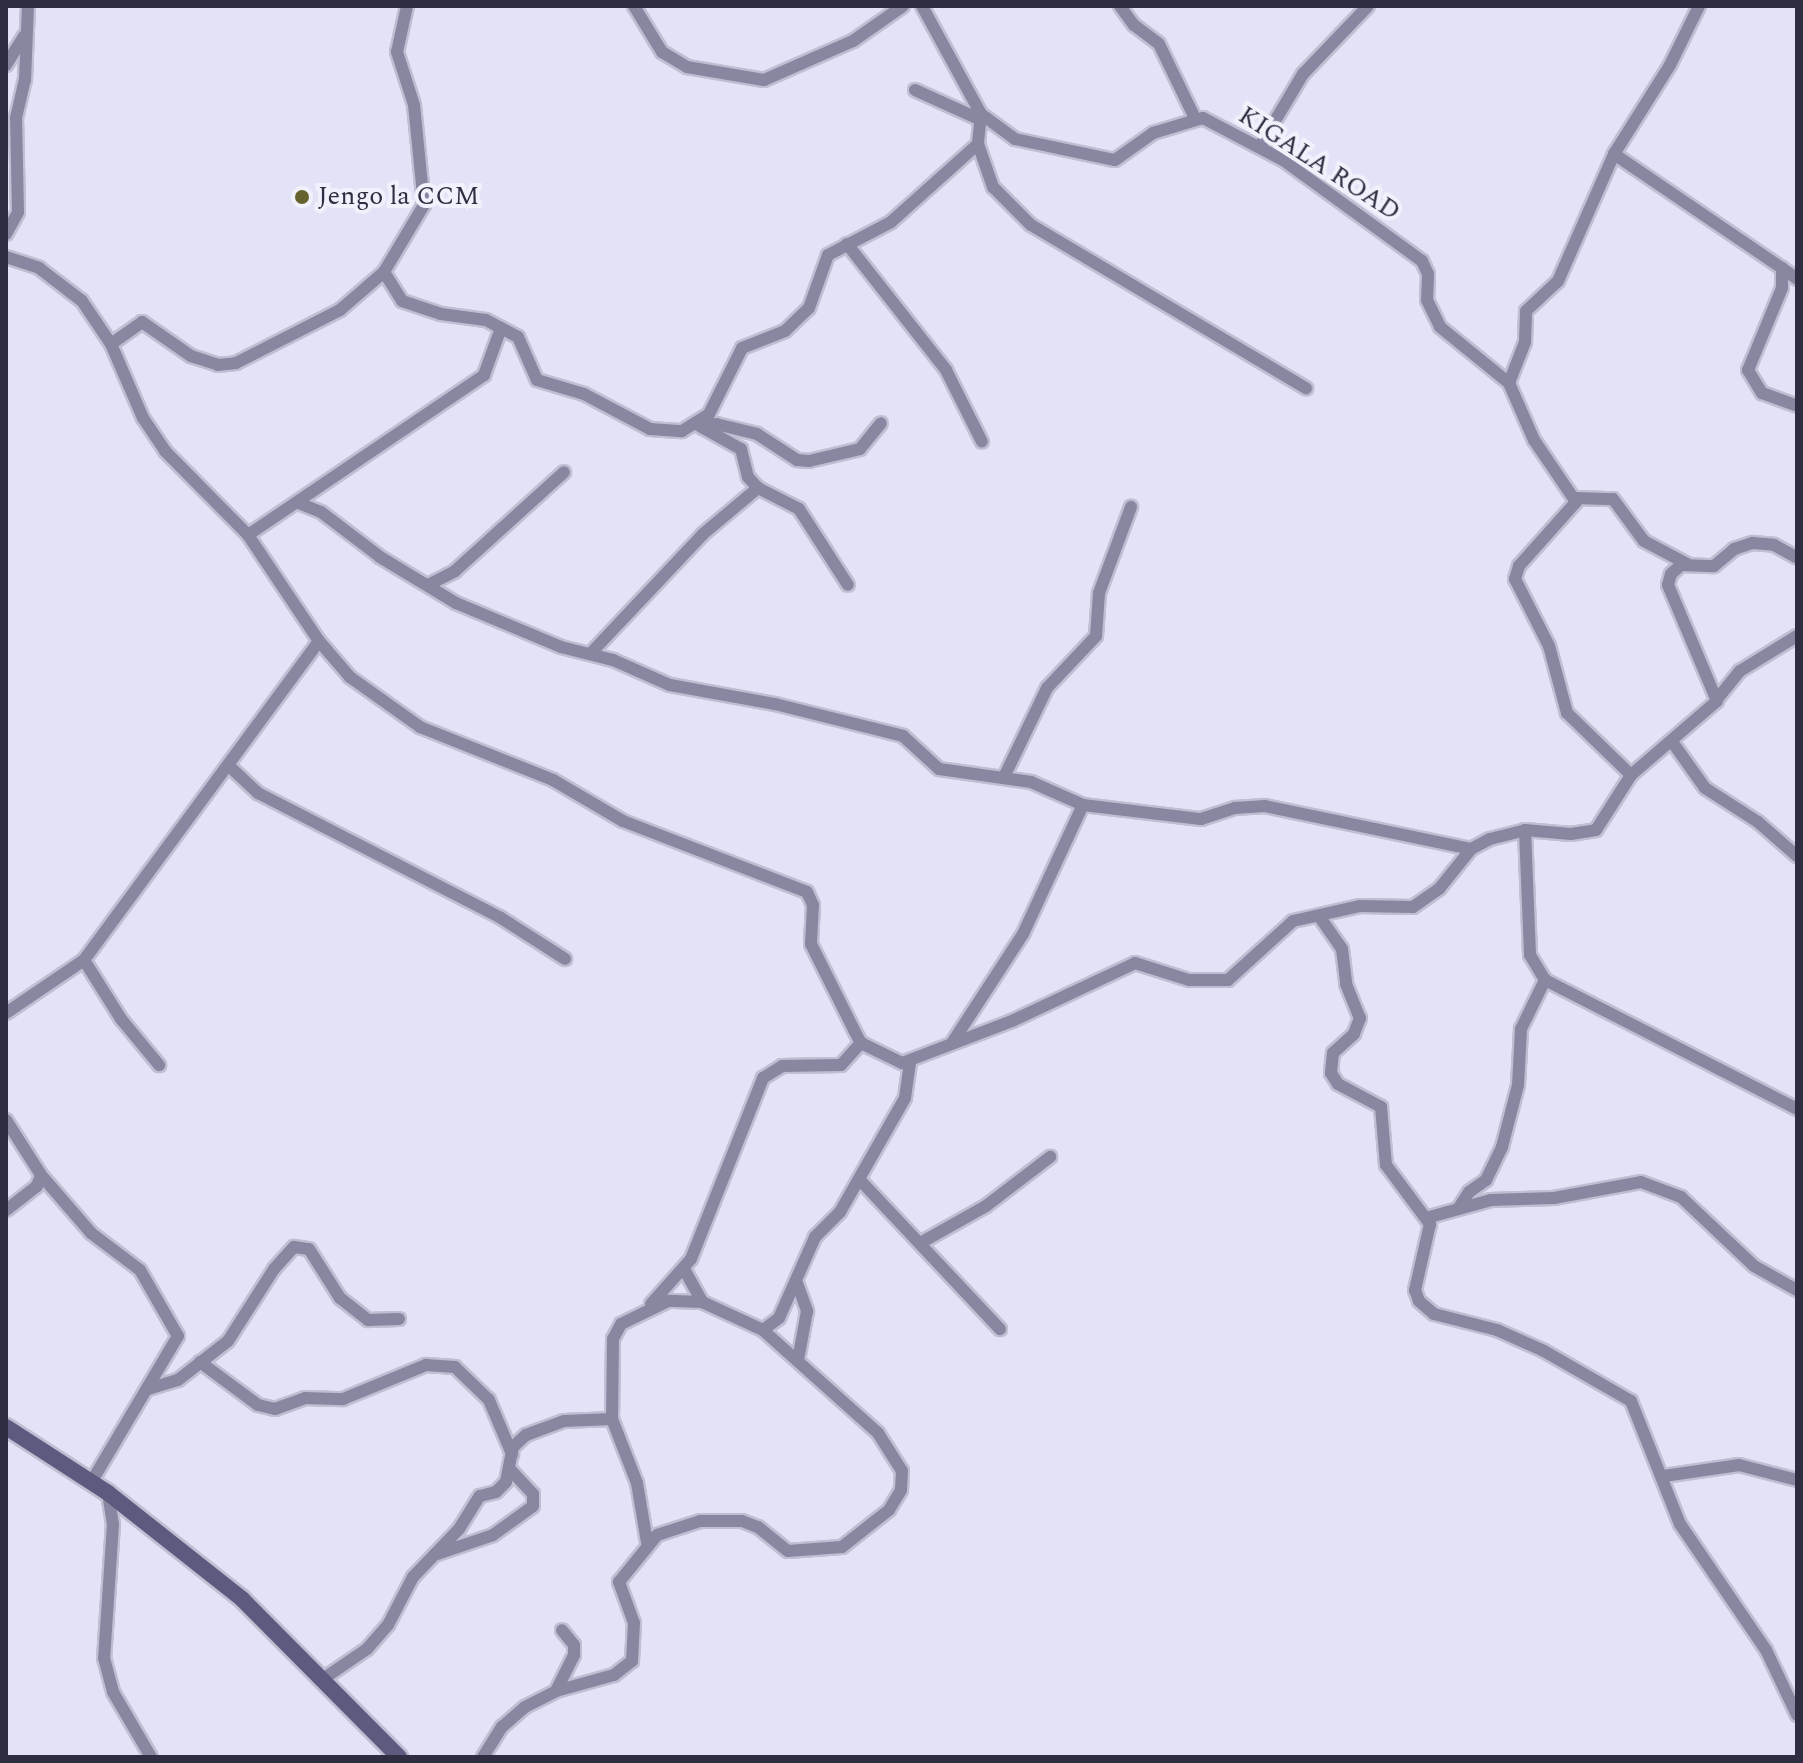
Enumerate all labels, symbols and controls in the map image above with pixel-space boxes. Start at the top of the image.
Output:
street label: KIGALA ROAD [1232,100,1406,228]
place label: Jengo la CCM [318,181,479,213]
marker: Jengo la CCM [293,188,311,206]

